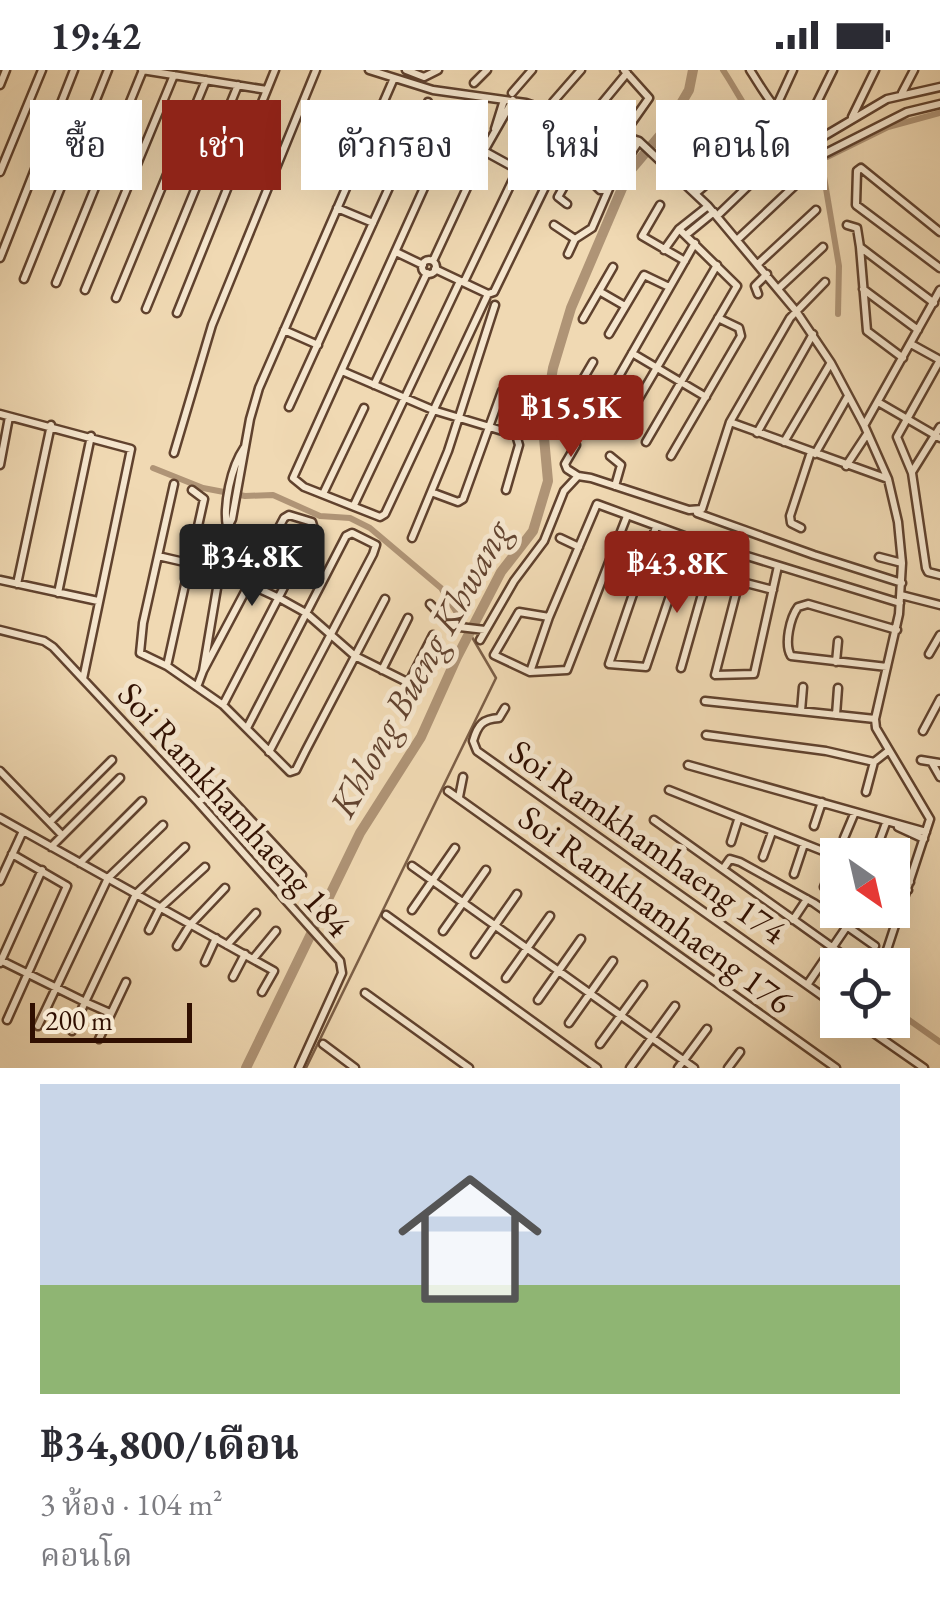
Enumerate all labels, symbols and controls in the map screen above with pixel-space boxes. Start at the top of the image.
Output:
text: 19:42 [50,11,141,60]
chip: ซื้อ [30,100,142,190]
chip: เช่า [162,100,281,190]
chip: ตัวกรอง [301,100,488,190]
chip: ใหม่ [508,100,636,190]
chip: คอนโด [656,100,827,190]
pin: ฿15.5K [490,375,652,460]
text: ฿15.5K [521,386,622,428]
water label: Khlong Bueng Khwang [317,510,522,826]
pin: ฿34.8K [171,524,333,609]
pin: ฿43.8K [596,531,758,616]
text: ฿34.8K [202,535,303,577]
text: ฿43.8K [627,542,728,584]
street label: Soi Ramkhamhaeng 184 [109,672,361,946]
street label: Soi Ramkhamhaeng 174 [501,729,795,954]
street label: Soi Ramkhamhaeng 176 [510,794,802,1024]
north arrow [820,838,910,928]
map controls [820,838,910,1038]
button: locate [820,948,910,1038]
scale bar [30,998,192,1043]
text: 200 m [45,1002,113,1038]
icon: home [380,1149,560,1329]
text: ฿34,800/เดือน [40,1417,299,1472]
text: 3 ห้อง · 104 m² [40,1483,223,1525]
text: คอนโด [40,1534,133,1576]

